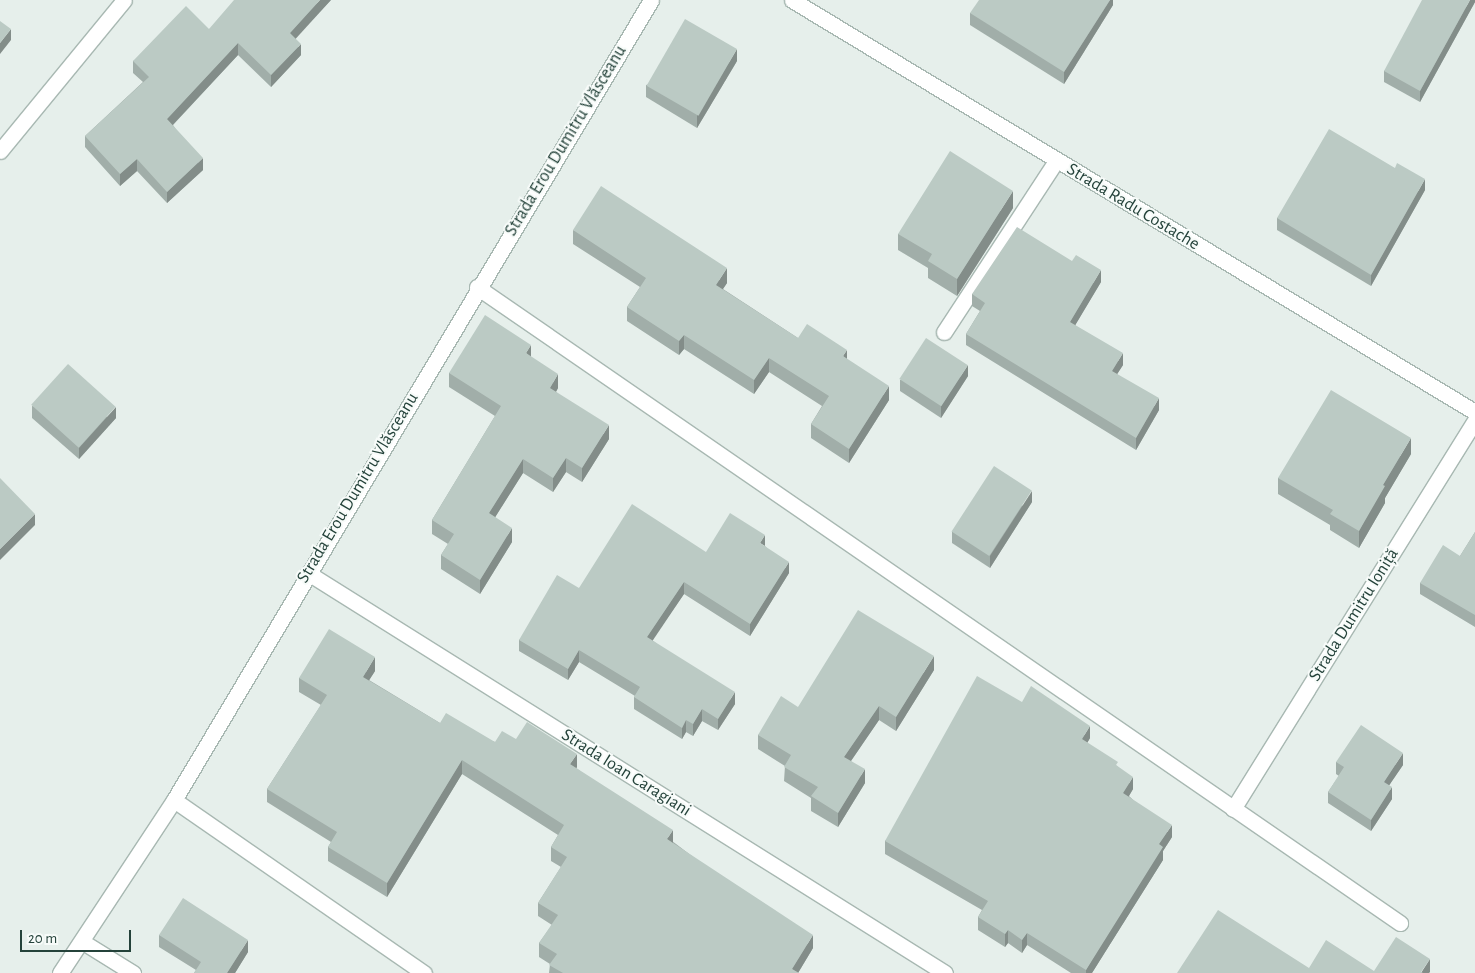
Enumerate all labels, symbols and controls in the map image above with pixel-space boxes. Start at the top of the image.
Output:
street label: Strada Erou Dumitru Vlăsceanu [501,42,631,240]
street label: Strada Radu Costache [1063,159,1203,255]
street label: Strada Erou Dumitru Vlăsceanu [293,389,423,587]
street label: Strada Dumitru Ioniță [1304,545,1404,685]
street label: Strada Ioan Caragiani [557,724,695,822]
scale bar [22,920,134,952]
text: 20 m [28,931,57,946]

